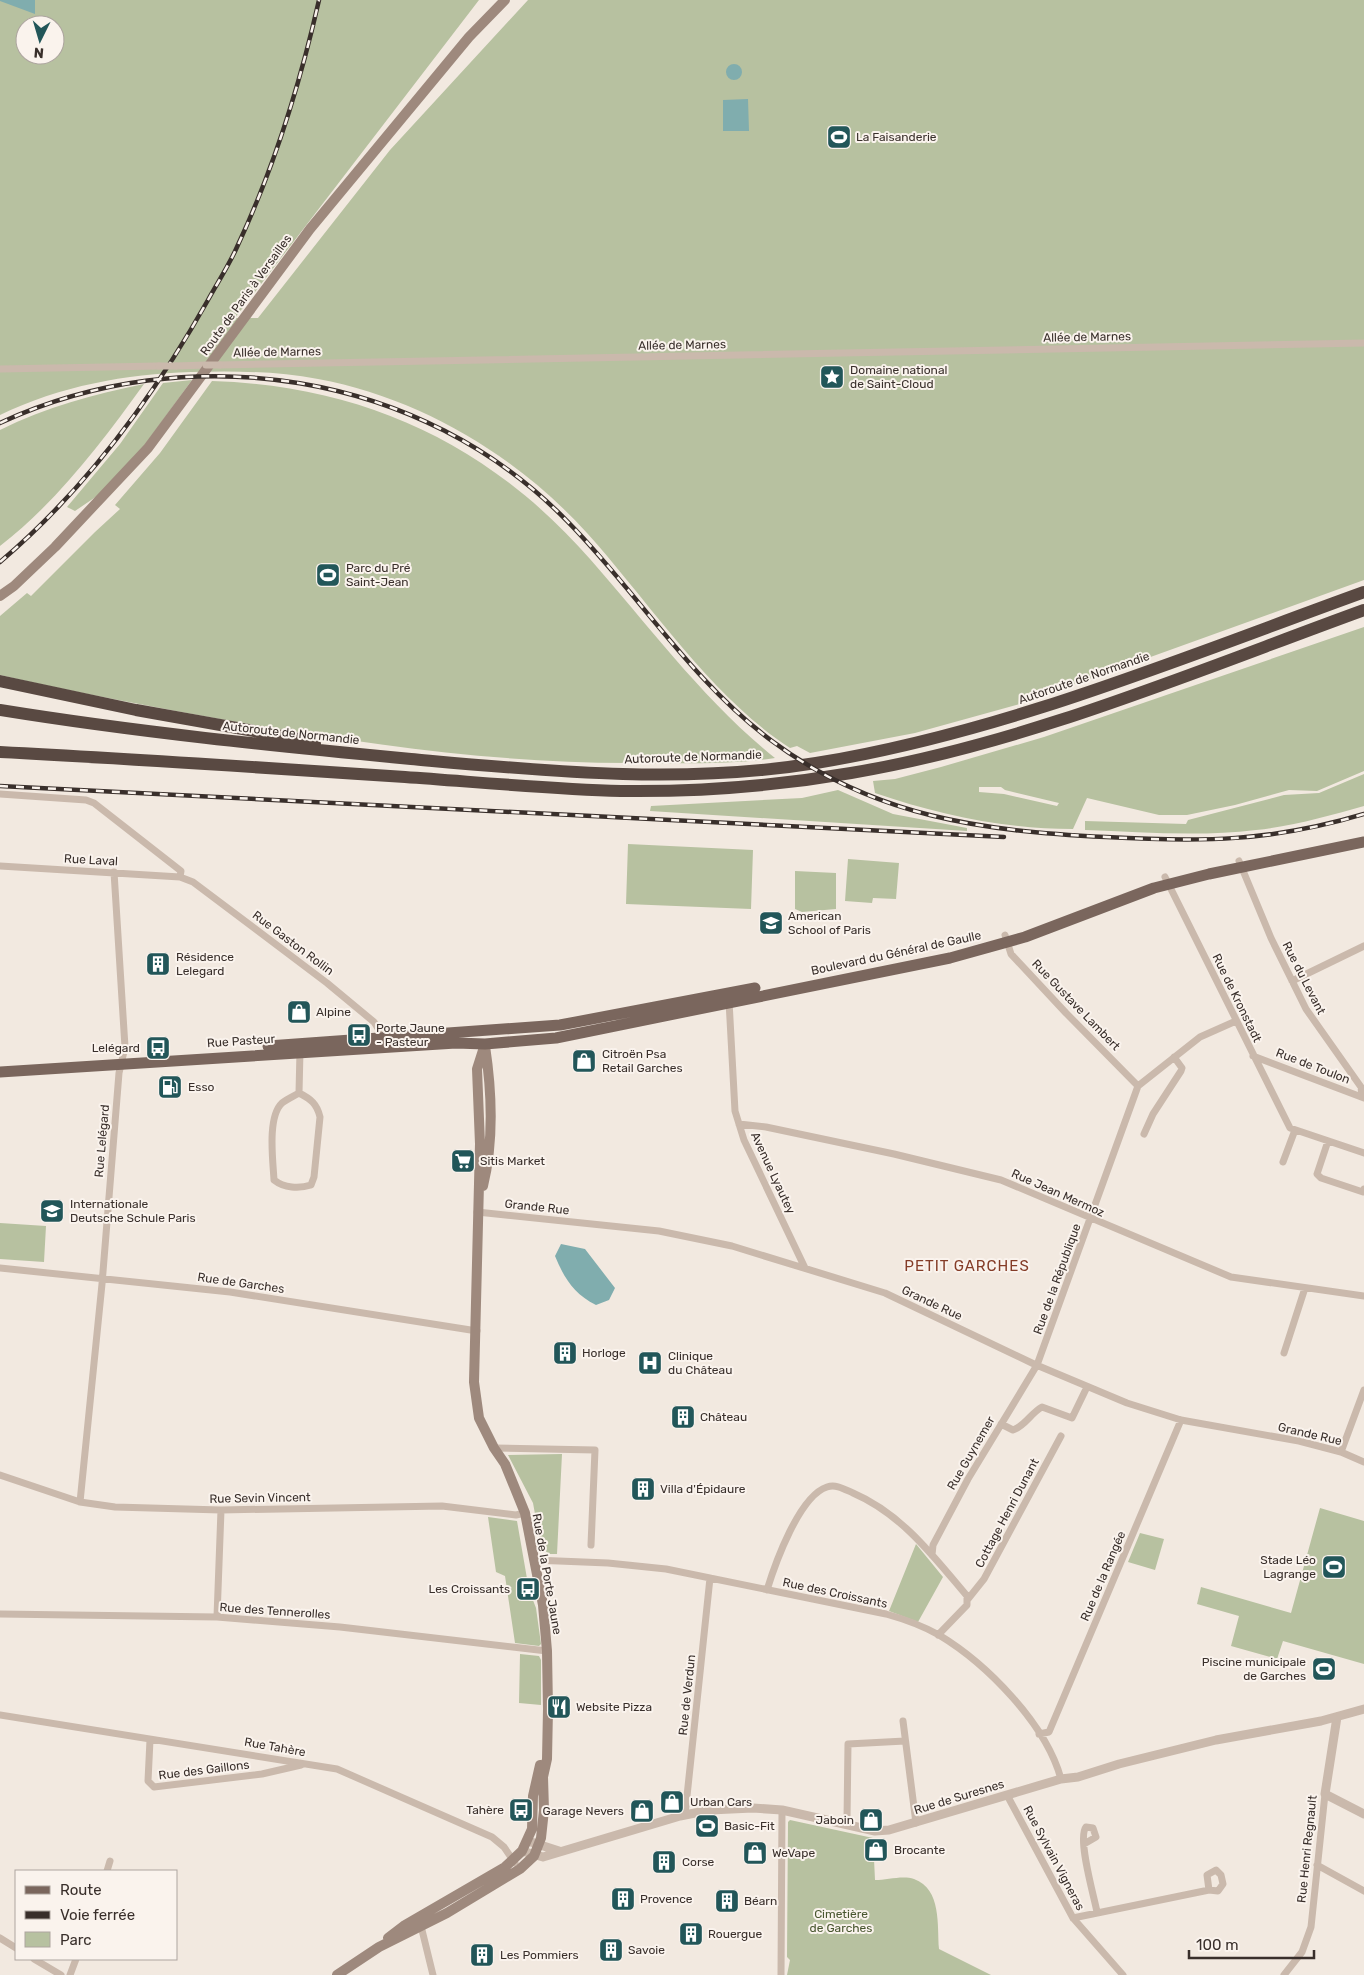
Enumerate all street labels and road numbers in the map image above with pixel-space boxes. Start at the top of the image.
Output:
street label: Route de Paris à Versailles [197,232,295,358]
street label: Allée de Marnes [1043,329,1131,345]
street label: Allée de Marnes [638,337,726,353]
street label: Allée de Marnes [233,344,321,360]
street label: Autoroute de Normandie [1017,649,1152,707]
street label: Autoroute de Normandie [222,719,360,747]
street label: Autoroute de Normandie [624,748,762,766]
street label: Rue Laval [64,852,118,868]
street label: Rue Gaston Rollin [250,908,336,978]
street label: Boulevard du Général de Gaulle [810,928,983,978]
street label: Rue du Levant [1280,939,1329,1017]
street label: Rue de Kronstadt [1210,952,1265,1045]
street label: Rue Gustave Lambert [1029,957,1123,1053]
street label: Rue Pasteur [206,1032,276,1050]
street label: Rue de Toulon [1274,1045,1352,1087]
street label: Rue Lelégard [92,1104,112,1178]
street label: Avenue Lyautey [748,1130,798,1216]
street label: Rue Jean Mermoz [1009,1166,1107,1220]
street label: Grande Rue [504,1197,570,1217]
street label: Rue de la République [1030,1221,1084,1336]
street label: Rue de Garches [197,1270,285,1296]
street label: Grande Rue [900,1283,965,1323]
street label: Rue Guynemer [944,1413,998,1492]
street label: Grande Rue [1277,1420,1344,1448]
street label: Cottage Henri Dunant [972,1456,1042,1570]
street label: Rue Sevin Vincent [209,1490,311,1506]
street label: Rue de la Porte Jaune [529,1512,565,1636]
street label: Rue de la Rangée [1078,1529,1128,1623]
street label: Rue des Croissants [781,1575,889,1611]
street label: Rue des Tennerolles [219,1600,331,1622]
street label: Rue de Verdun [676,1654,698,1736]
street label: Rue Tahère [243,1735,307,1759]
street label: Rue des Gaillons [158,1757,250,1783]
street label: Rue de Suresnes [912,1777,1006,1817]
street label: Rue Henri Regnault [1294,1794,1320,1903]
street label: Rue Sylvain Vigneras [1020,1803,1088,1913]

